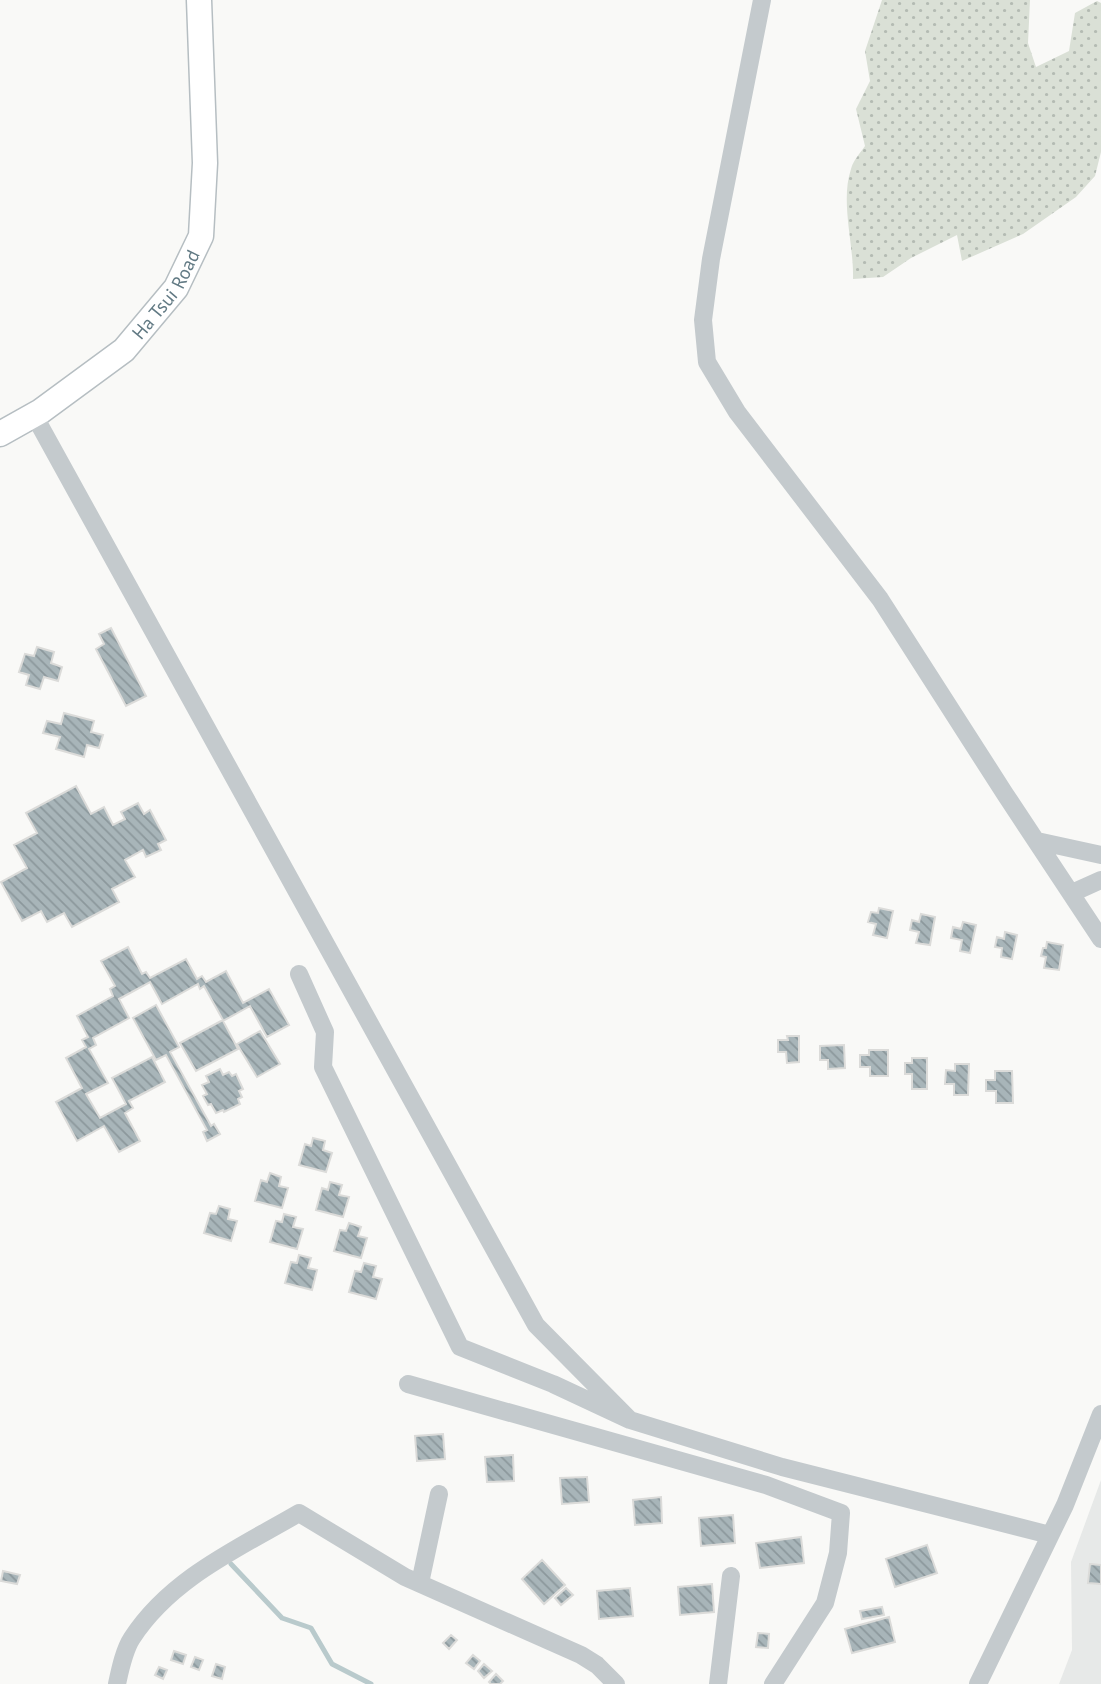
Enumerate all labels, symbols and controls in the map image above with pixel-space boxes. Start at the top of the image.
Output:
street label: Ha Tsui Road [126,246,205,344]

